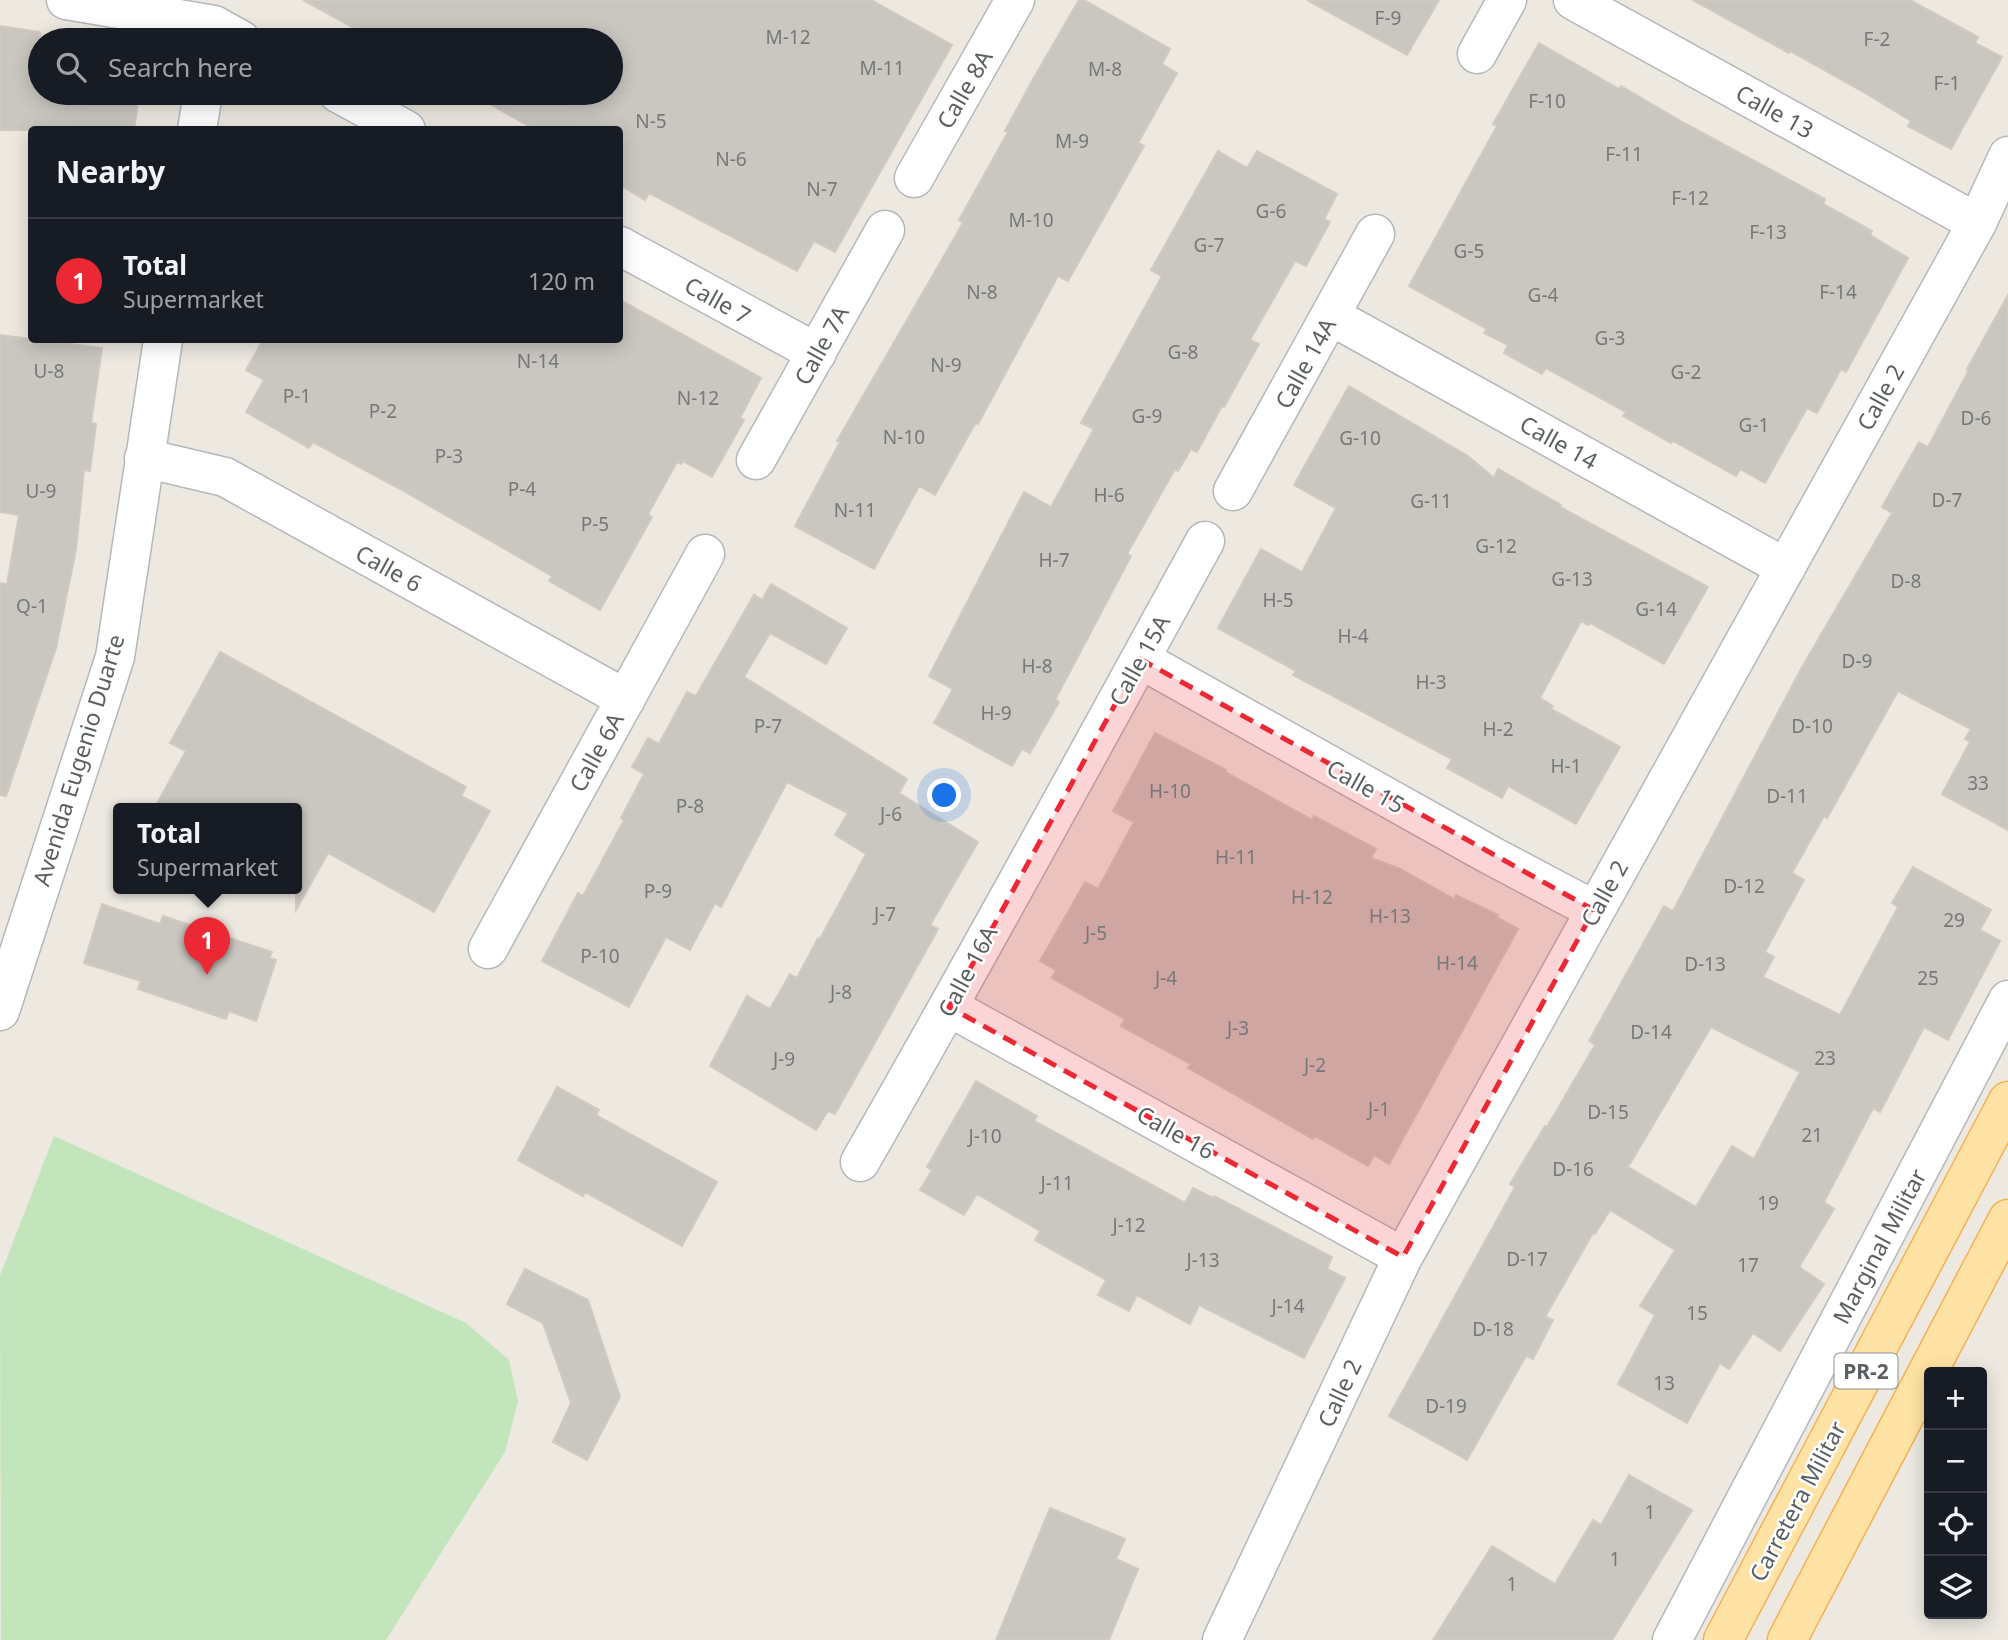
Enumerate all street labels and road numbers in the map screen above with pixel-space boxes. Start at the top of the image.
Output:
street label: Calle 8A [929,43,1000,134]
street label: Calle 13 [1730,77,1820,145]
street label: Calle 7 [679,269,757,331]
street label: Calle 7A [786,299,856,390]
street label: Calle 14A [1267,312,1343,414]
street label: Calle 2 [1849,358,1911,436]
street label: Calle 14 [1514,408,1604,476]
street label: Calle 6 [350,537,428,599]
street label: Calle 15A [1101,609,1177,711]
street label: Avenida Eugenio Duarte [24,630,132,890]
street label: Calle 6A [561,706,631,797]
street label: Calle 15 [1321,752,1411,820]
street label: Calle 2 [1573,854,1635,932]
street label: Calle 16A [930,919,1005,1022]
street label: Calle 16 [1131,1098,1221,1166]
street label: Marginal Militar [1825,1162,1934,1329]
street label: Calle 2 [1309,1354,1369,1432]
road number: PR-2 [1834,1354,1898,1388]
street label: Carretera Militar [1741,1415,1853,1587]

